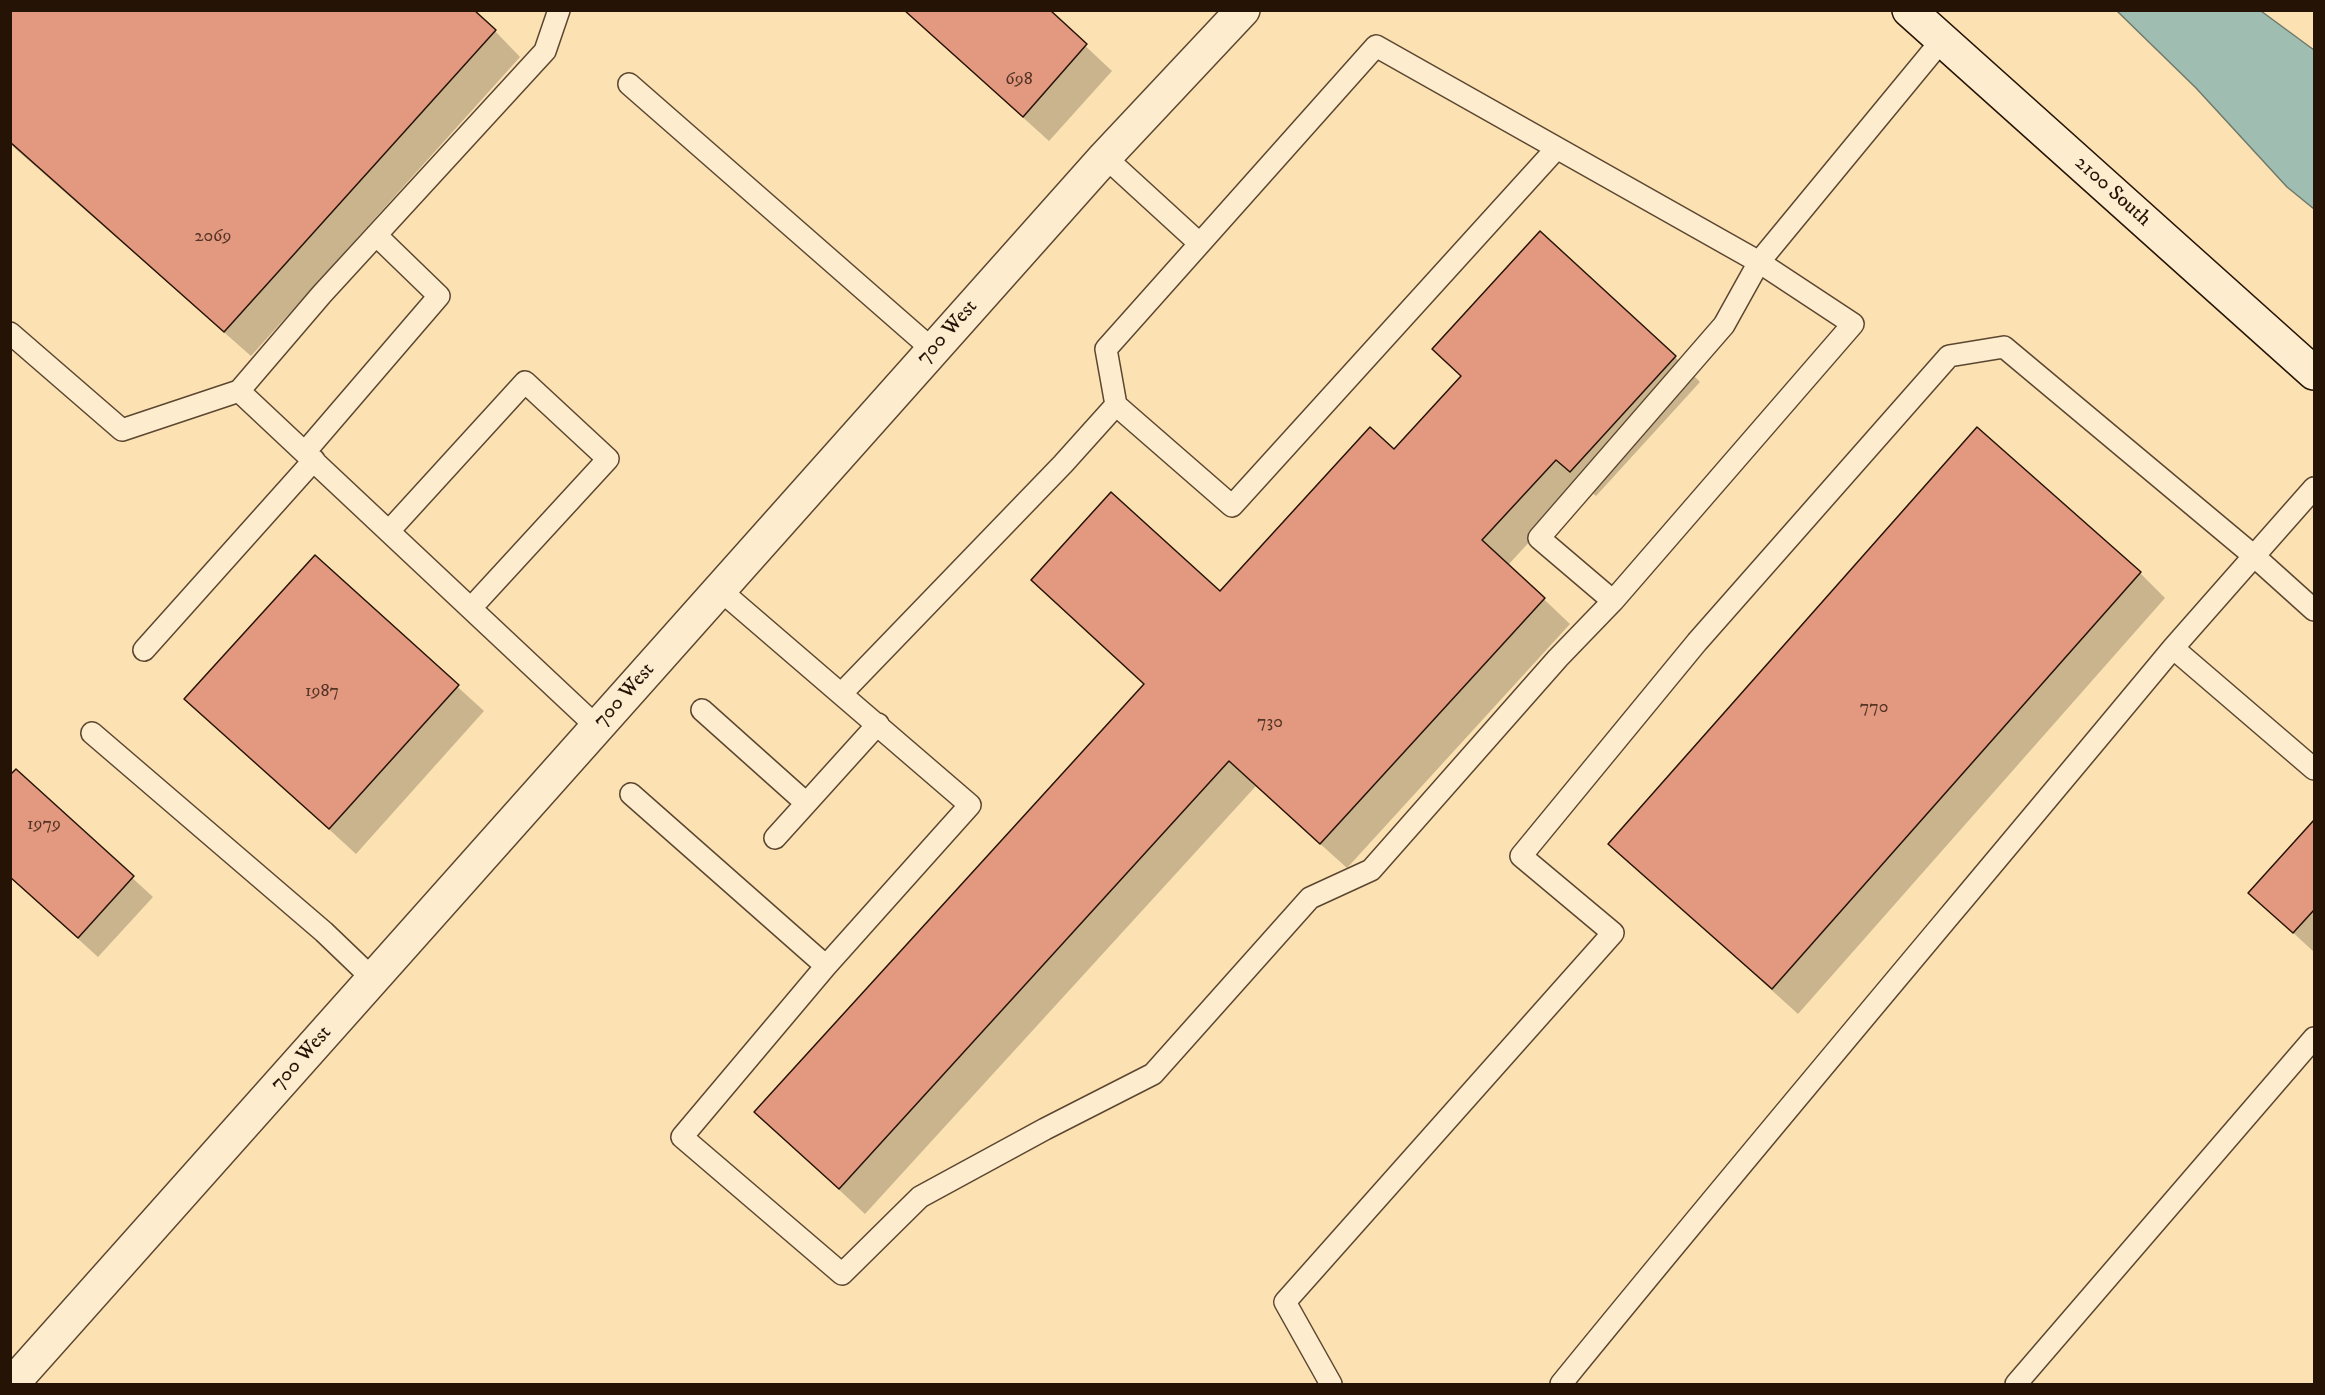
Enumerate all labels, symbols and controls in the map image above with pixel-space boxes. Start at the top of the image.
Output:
house number: 698 [1005,69,1033,91]
street label: 2100 South [2069,151,2155,233]
house number: 2069 [195,226,231,248]
street label: 700 West [912,295,984,371]
street label: 700 West [589,658,661,734]
house number: 1987 [305,681,339,703]
house number: 770 [1860,697,1888,719]
house number: 730 [1257,712,1283,734]
house number: 1979 [27,814,61,836]
street label: 700 West [266,1021,338,1097]

